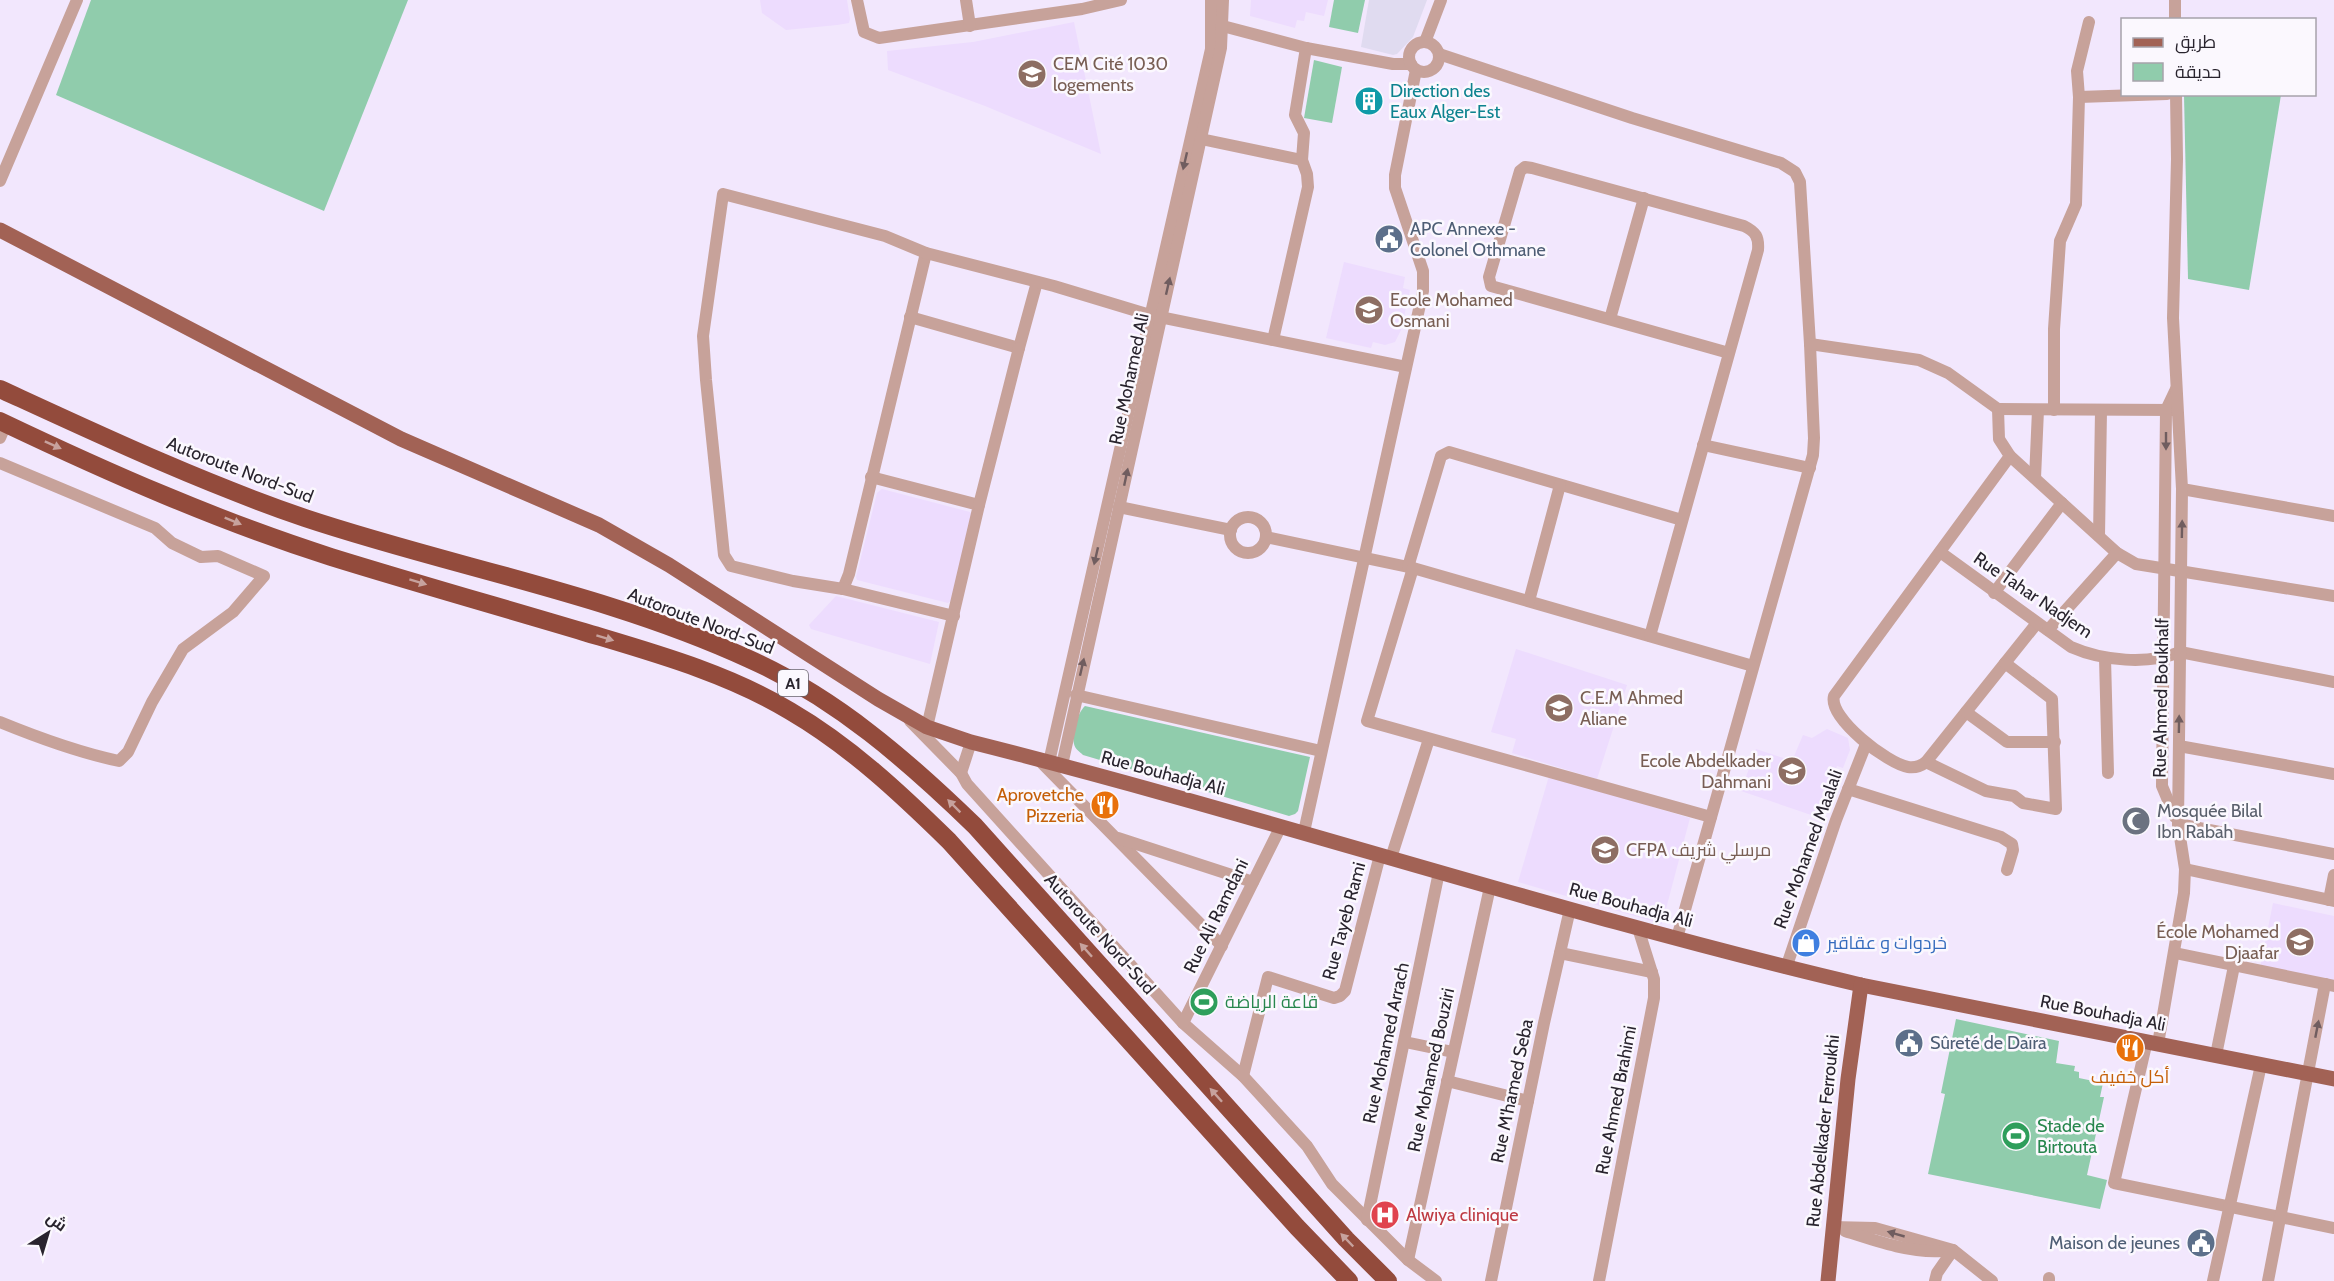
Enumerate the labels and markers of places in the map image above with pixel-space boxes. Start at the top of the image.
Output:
place label: CEM Cité 1030 logements [1053,53,1168,96]
school or university icon: CEM Cité 1030 logements [1016,58,1048,90]
place label: Direction des Eaux Alger-Est [1390,80,1500,123]
building icon: Direction des Eaux Alger-Est [1353,85,1385,117]
place label: APC Annexe - Colonel Othmane [1410,218,1546,261]
public building icon: APC Annexe - Colonel Othmane [1373,223,1405,255]
place label: Ecole Mohamed Osmani [1390,289,1513,332]
school or university icon: Ecole Mohamed Osmani [1353,294,1385,326]
place label: C.E.M Ahmed Aliane [1580,687,1683,730]
school or university icon: C.E.M Ahmed Aliane [1543,692,1575,724]
place label: Ecole Abdelkader Dahmani [1640,750,1771,793]
school or university icon: Ecole Abdelkader Dahmani [1776,755,1808,787]
place label: Aprovetche Pizzeria [997,784,1084,827]
restaurant icon: Aprovetche Pizzeria [1089,789,1121,821]
place label: Mosquée Bilal Ibn Rabah [2157,800,2263,843]
mosque icon: Mosquée Bilal Ibn Rabah [2120,805,2152,837]
school or university icon: CFPA مرسلي شريف [1589,834,1621,866]
place label: CFPA مرسلي شريف [1626,839,1771,864]
place label: École Mohamed Djaafar [2156,921,2279,964]
school or university icon: École Mohamed Djaafar [2284,926,2316,958]
shop icon: خردوات و عقاقير [1790,927,1822,959]
place label: خردوات و عقاقير [1826,932,1947,954]
sports icon: قاعة الرياضة [1188,986,1220,1018]
place label: قاعة الرياضة [1225,991,1318,1013]
public building icon: Sûreté de Daïra [1893,1027,1925,1059]
place label: Sûreté de Daïra [1930,1032,2047,1054]
restaurant icon: أكل خفيف [2114,1032,2146,1064]
place label: أكل خفيف [2091,1066,2169,1088]
place label: Stade de Birtouta [2037,1115,2104,1158]
sports icon: Stade de Birtouta [2000,1120,2032,1152]
hospital icon: Alwiya clinique [1369,1199,1401,1231]
place label: Alwiya clinique [1406,1204,1518,1226]
public building icon: Maison de jeunes [2185,1227,2217,1259]
place label: Maison de jeunes [2049,1232,2180,1254]

